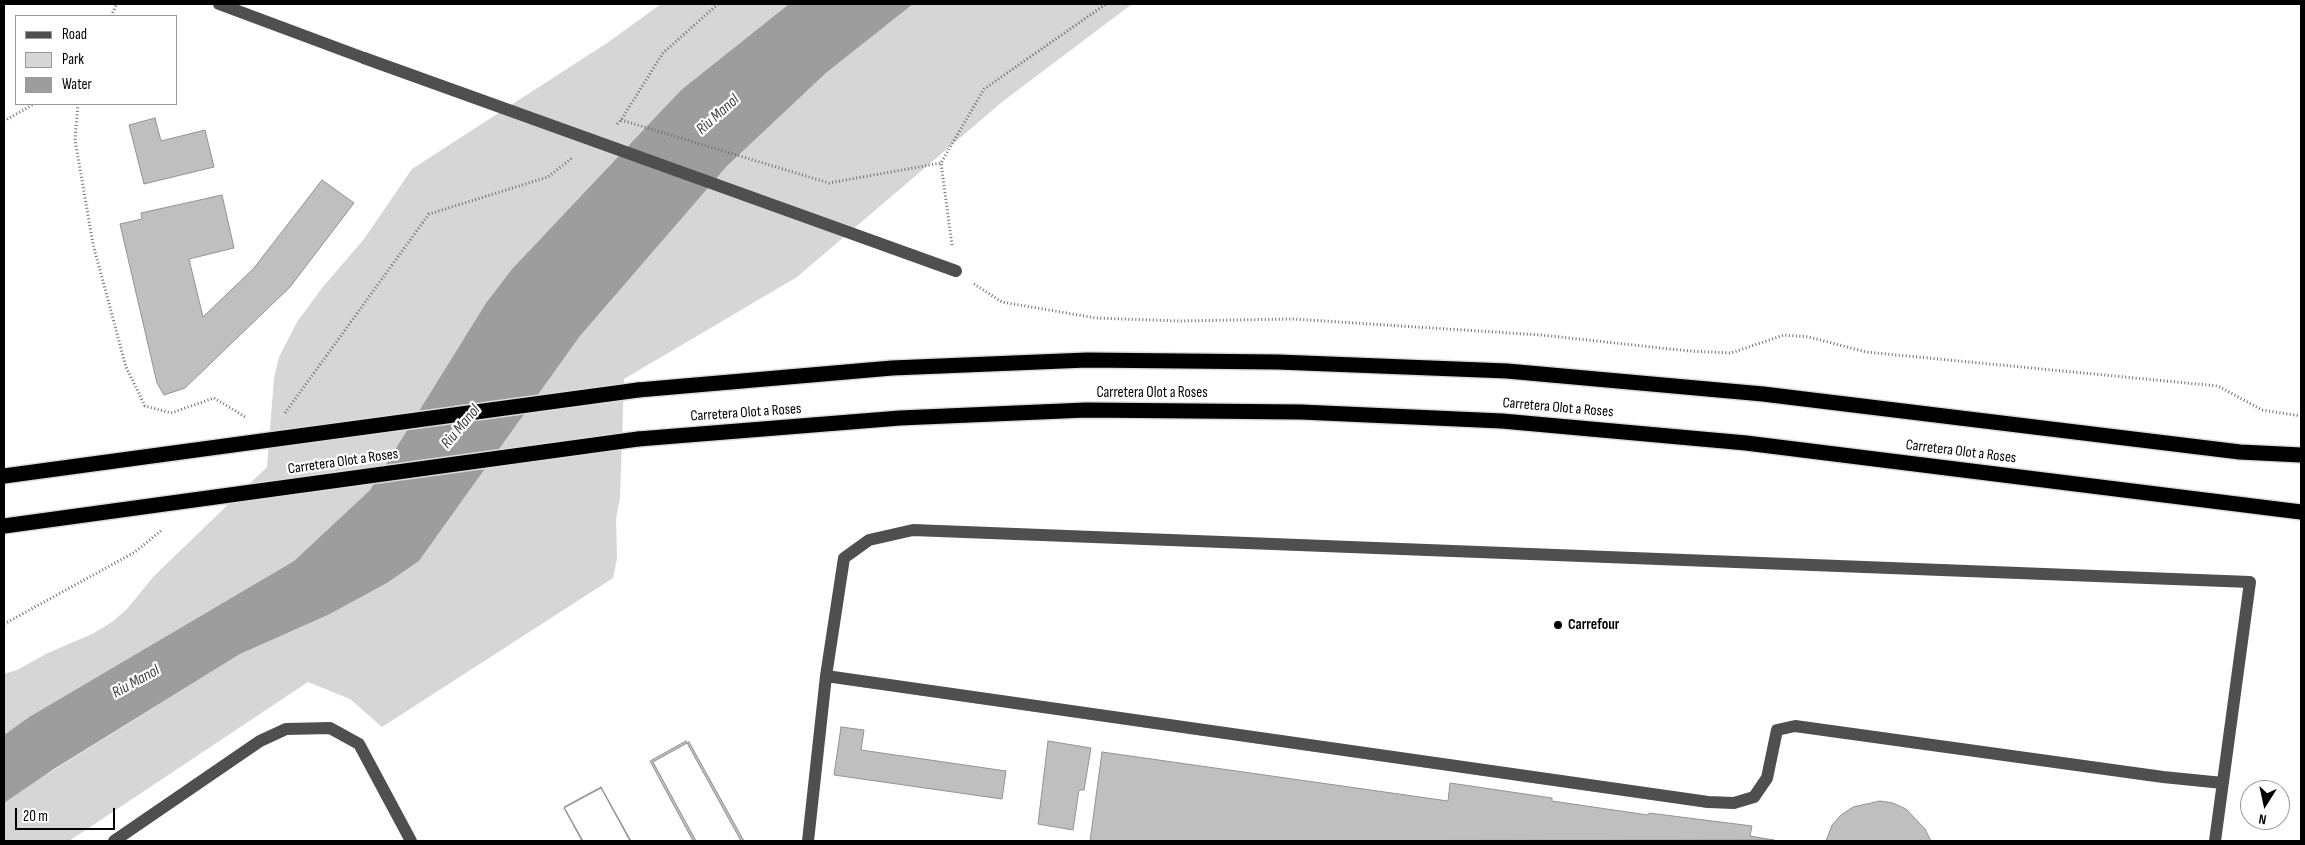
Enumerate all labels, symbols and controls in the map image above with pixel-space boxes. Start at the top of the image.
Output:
legend [15,15,178,105]
text: Road [62,25,87,44]
text: Park [62,50,84,69]
text: Water [62,75,92,94]
water label: Riu Manol [693,91,743,139]
street label: Carretera Olot a Roses [1096,384,1208,402]
street label: Carretera Olot a Roses [1502,394,1614,422]
street label: Carretera Olot a Roses [690,400,802,426]
water label: Riu Manol [437,401,485,453]
street label: Carretera Olot a Roses [1905,436,2017,468]
street label: Carretera Olot a Roses [287,445,399,479]
place label: Carrefour [1568,616,1619,634]
marker: Carrefour [1552,619,1564,631]
water label: Riu Manol [109,661,163,703]
north arrow [2240,780,2290,830]
scale bar [18,798,118,830]
text: 20 m [23,807,48,826]
text: N [2257,810,2268,828]

